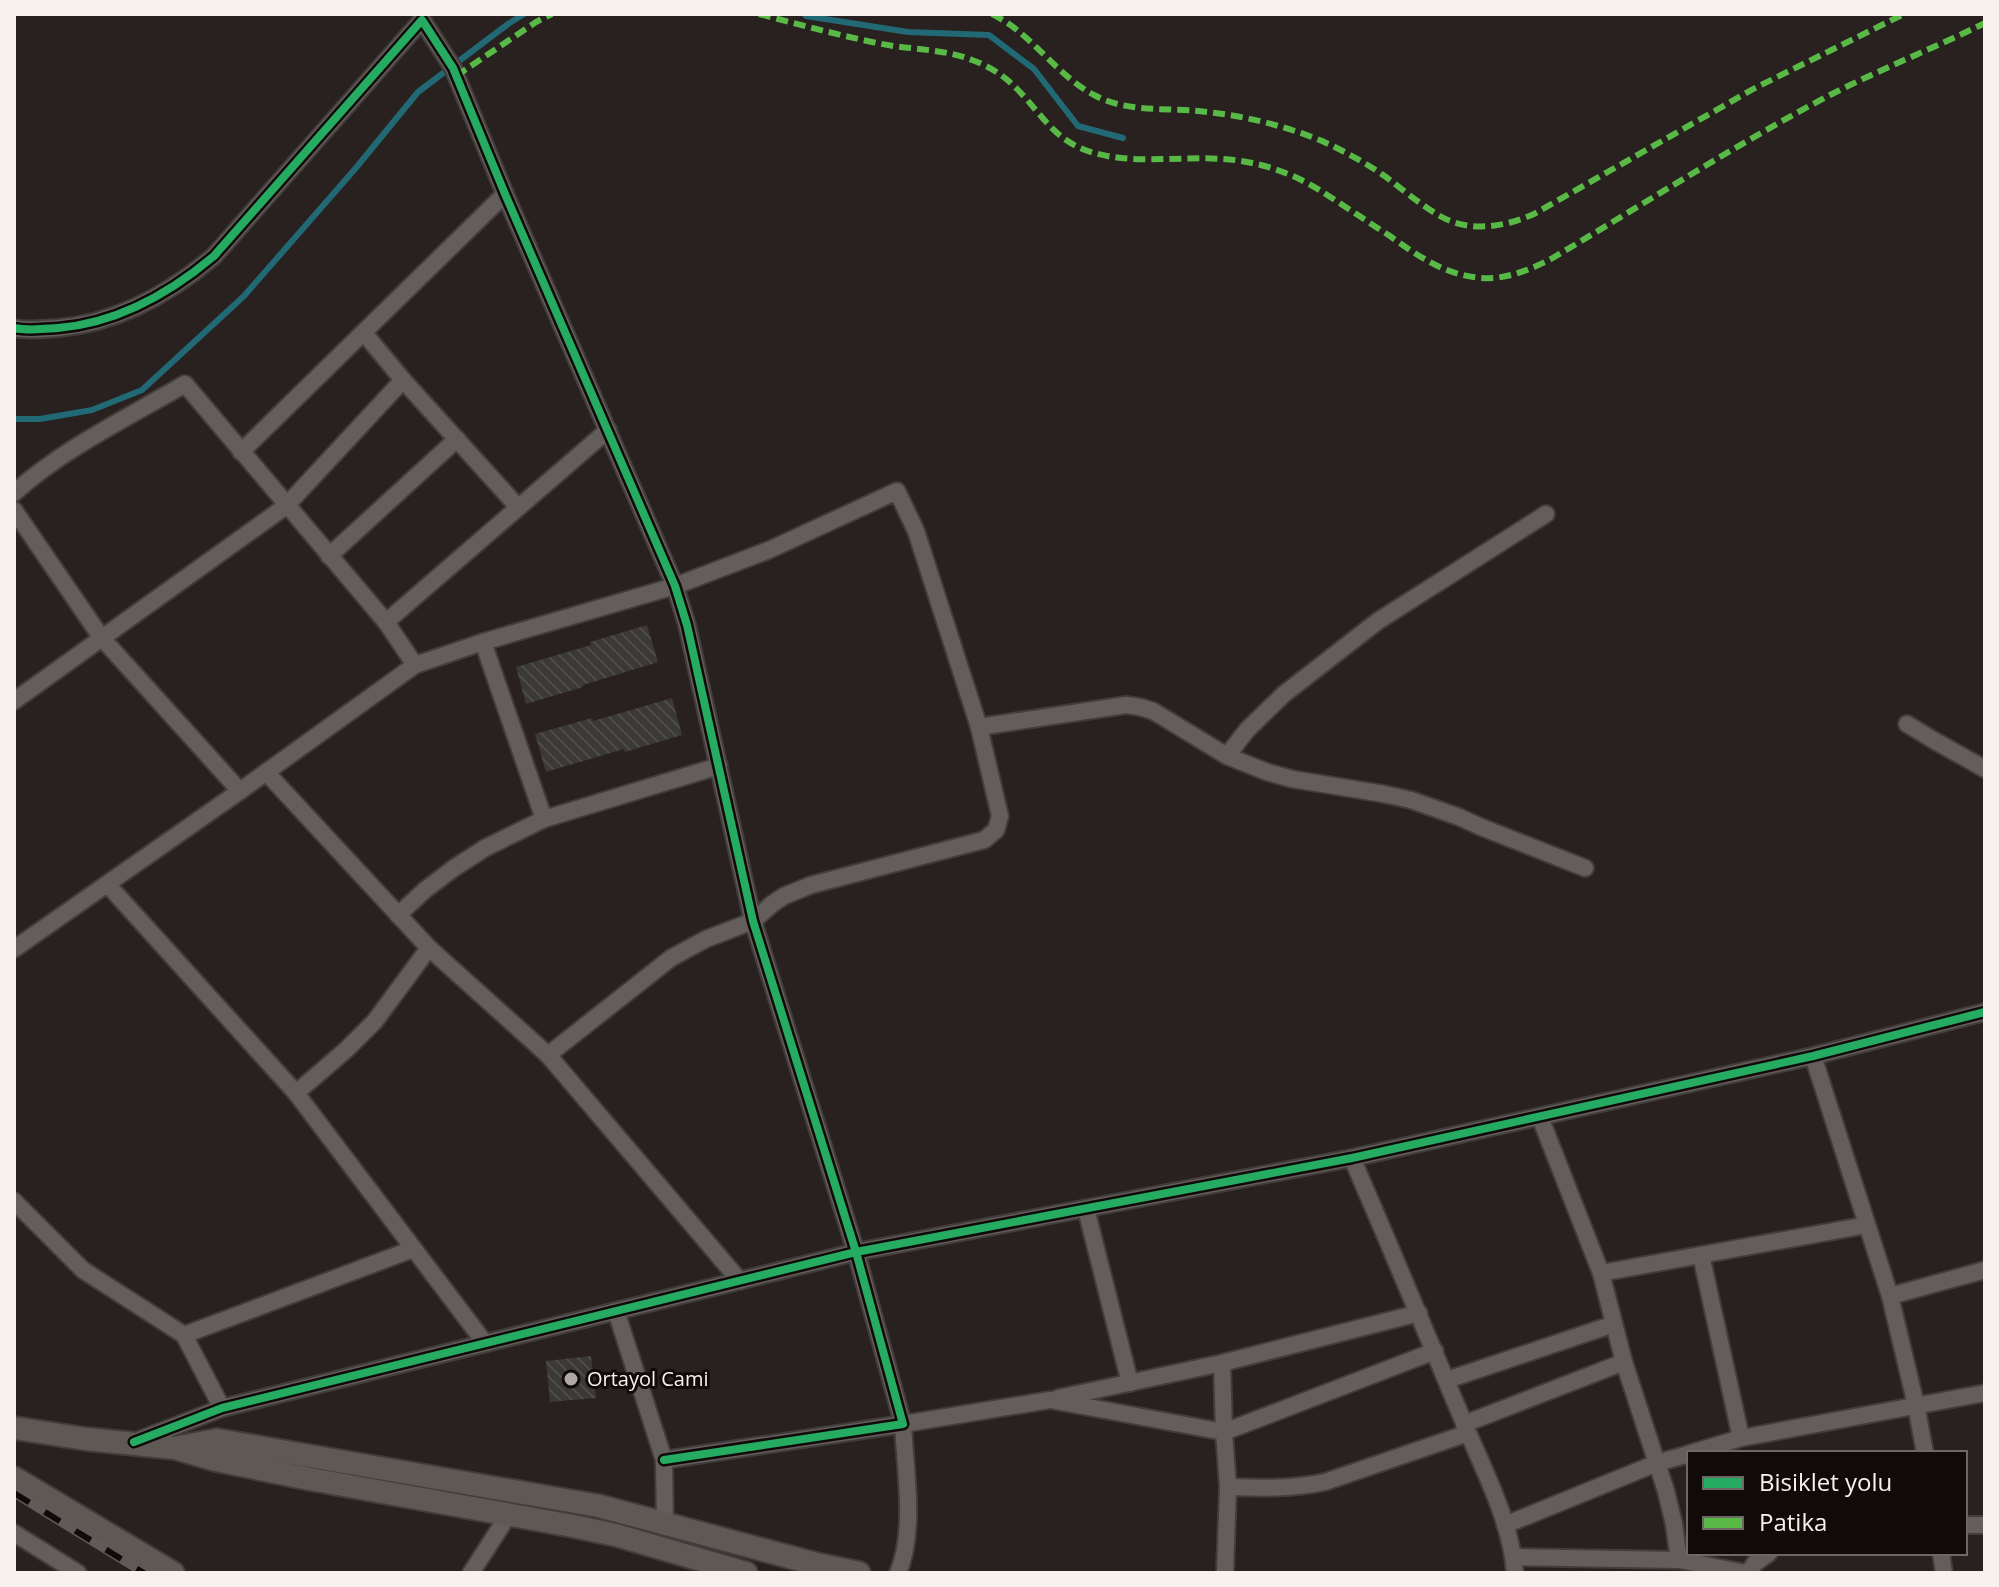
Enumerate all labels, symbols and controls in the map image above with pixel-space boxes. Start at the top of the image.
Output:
place label: Ortayol Cami [587,1365,709,1392]
marker: Ortayol Cami [562,1370,580,1388]
legend [1687,1451,1967,1555]
text: Bisiklet yolu [1759,1465,1892,1498]
text: Patika [1759,1505,1827,1538]

